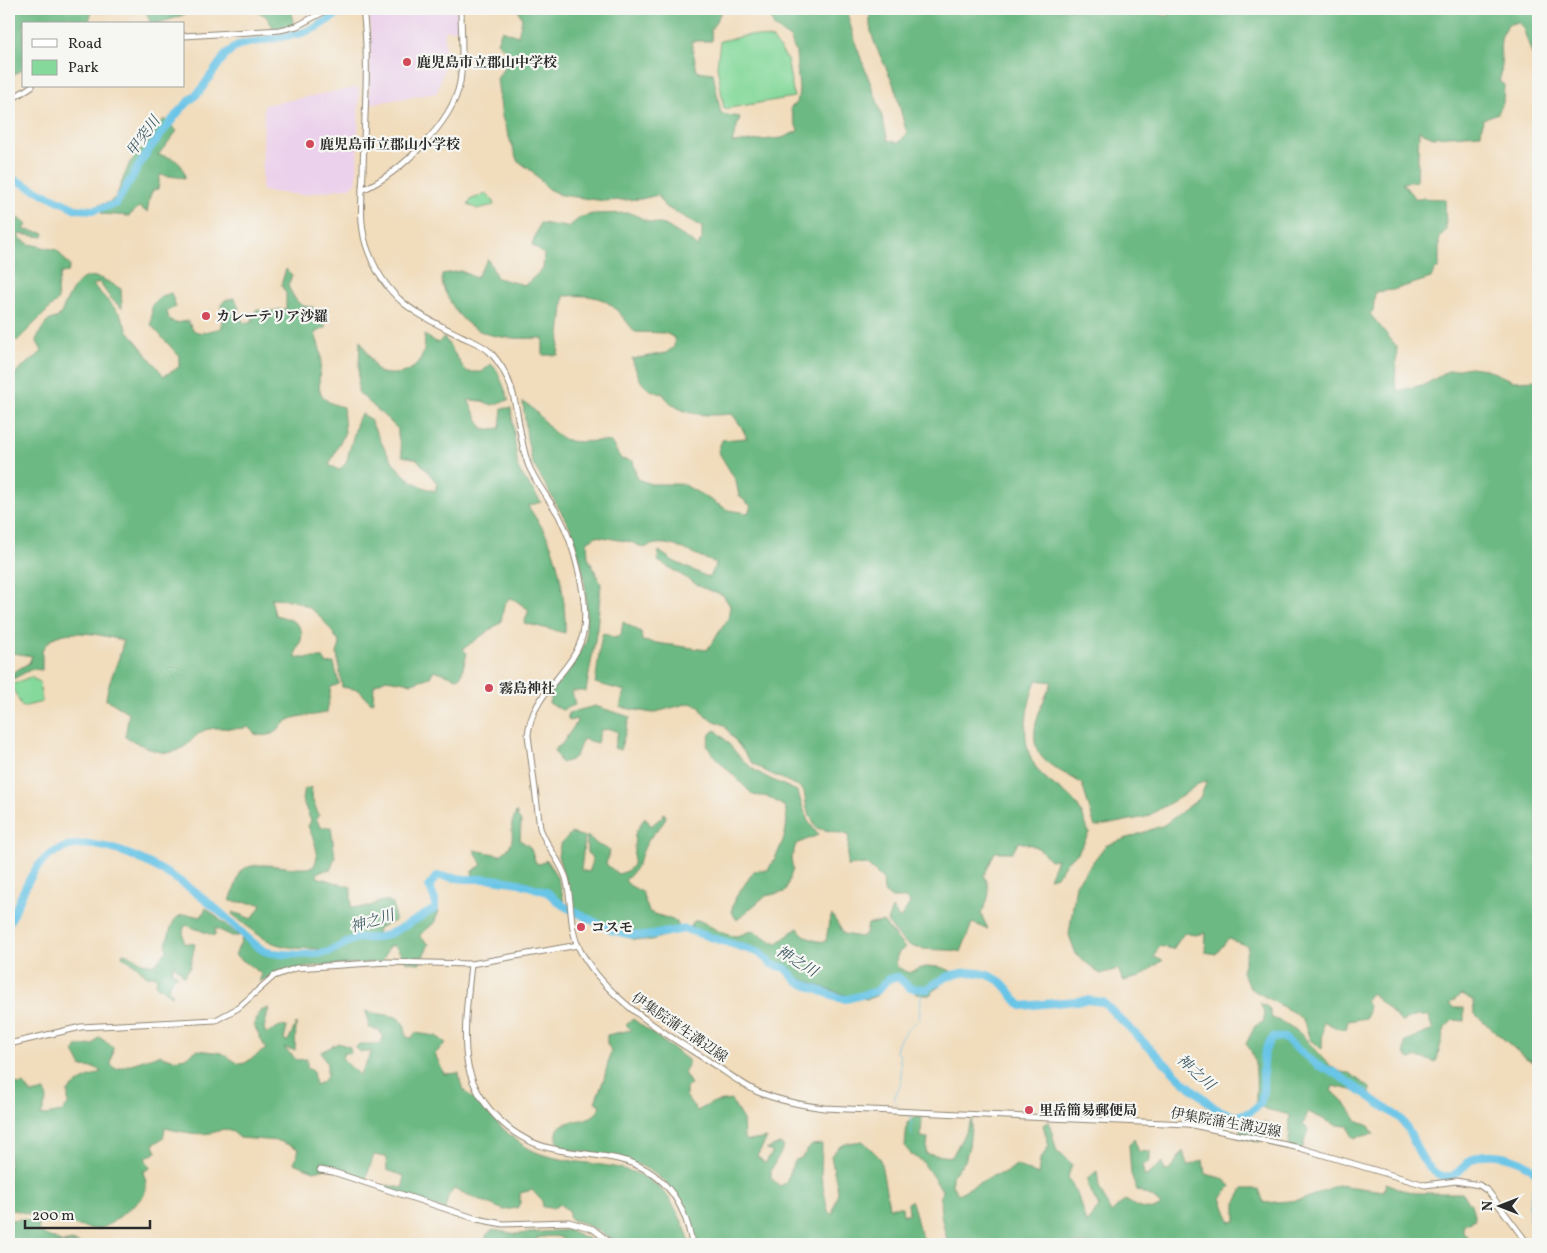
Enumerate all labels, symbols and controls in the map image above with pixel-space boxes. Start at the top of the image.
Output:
legend [22,22,185,88]
text: Road [68,34,102,55]
place label: 鹿児島市立郡山中学校 [417,54,557,73]
marker: 鹿児島市立郡山中学校 [401,56,413,68]
text: Park [68,58,99,79]
water label: 甲突川 [122,111,167,161]
place label: 鹿児島市立郡山小学校 [320,136,460,155]
marker: 鹿児島市立郡山小学校 [304,138,316,150]
place label: カレーテリア沙羅 [216,308,328,327]
marker: カレーテリア沙羅 [200,310,212,322]
place label: 霧島神社 [499,680,555,699]
marker: 霧島神社 [483,682,495,694]
water label: 神之川 [348,905,399,939]
place label: コスモ [591,919,633,938]
marker: コスモ [575,921,587,933]
water label: 神之川 [772,942,823,984]
street label: 伊集院蒲生溝辺線 [627,989,731,1067]
water label: 神之川 [1171,1050,1220,1097]
place label: 里岳簡易郵便局 [1039,1102,1137,1121]
marker: 里岳簡易郵便局 [1023,1104,1035,1116]
street label: 伊集院蒲生溝辺線 [1169,1104,1283,1143]
north arrow [1474,1180,1524,1230]
scale bar [25,1198,150,1230]
text: N [1479,1201,1498,1211]
text: 200 m [32,1206,75,1227]

